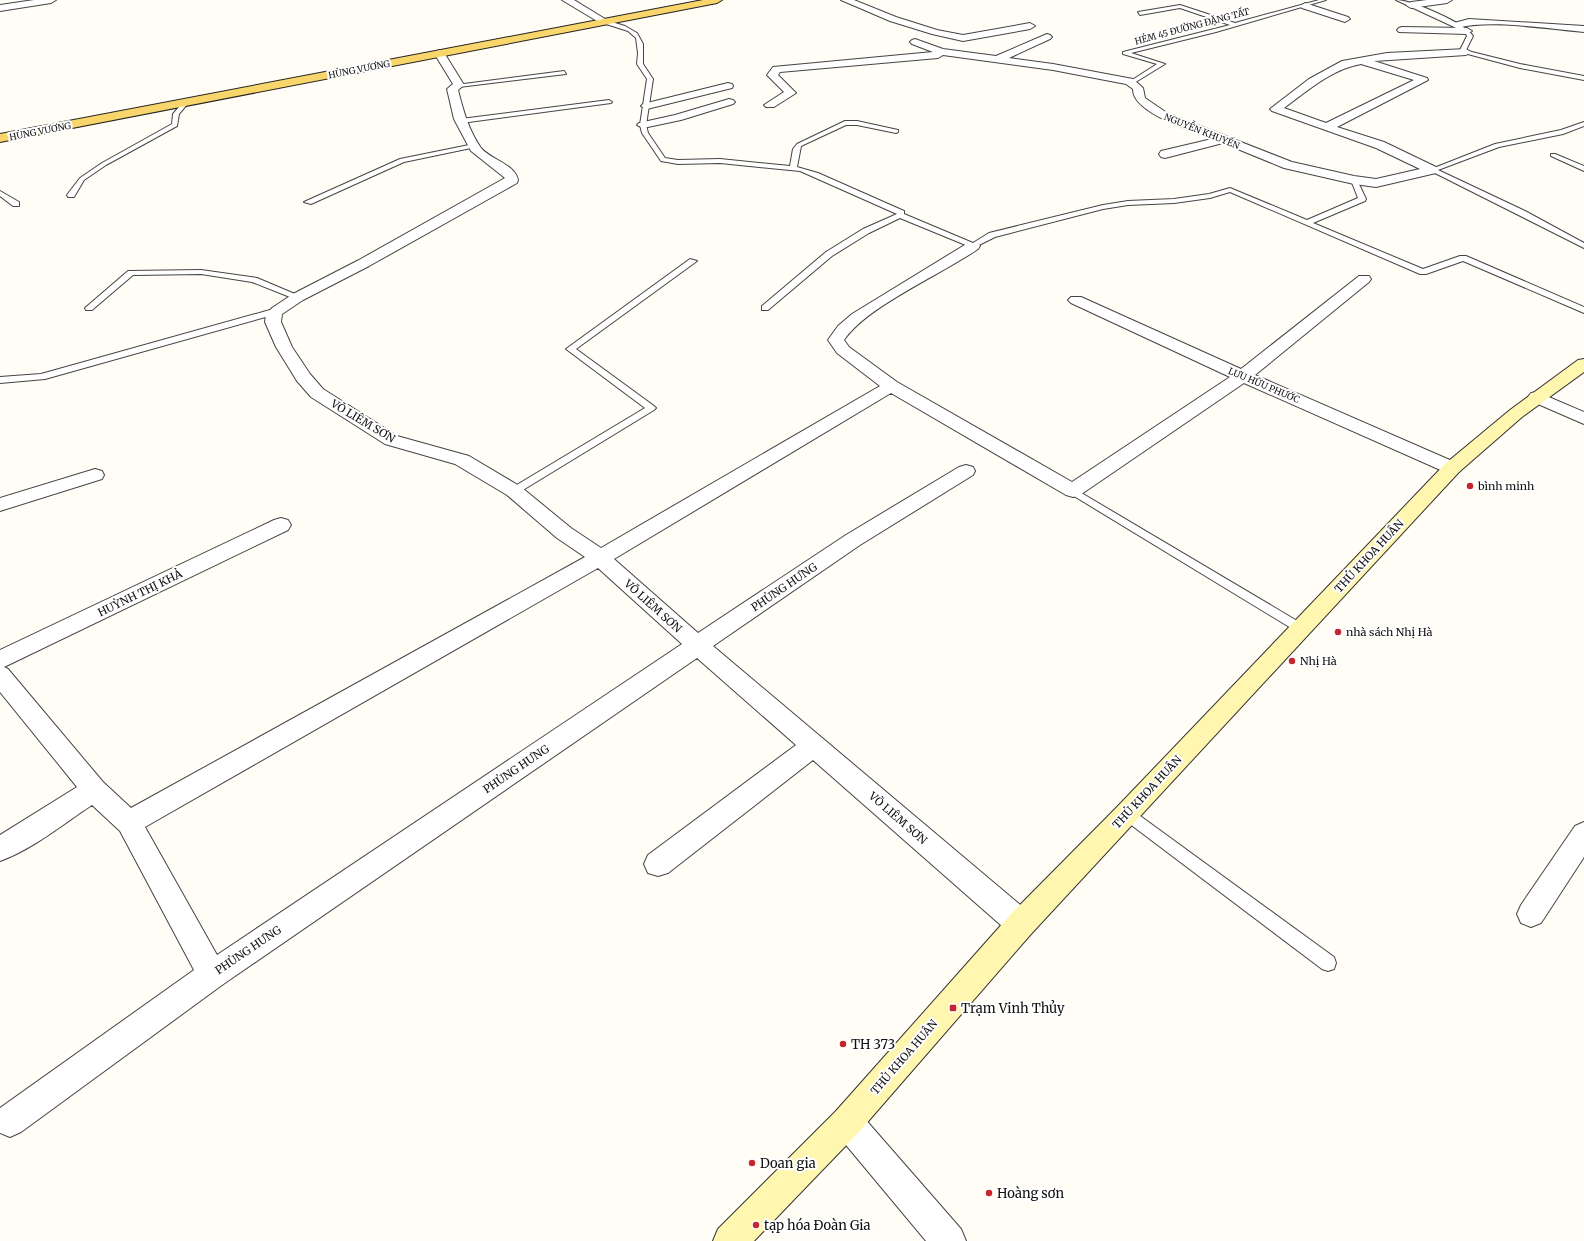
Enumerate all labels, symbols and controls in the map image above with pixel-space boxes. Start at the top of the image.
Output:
street label: HẺM 45 ĐƯỜNG ĐẶNG TẤT [1133,4,1252,48]
street label: HÙNG VƯƠNG [327,57,391,80]
street label: NGUYỄN KHUYẾN [1163,110,1242,151]
street label: HÙNG VƯƠNG [8,119,72,142]
street label: LƯU HỮU PHƯỚC [1227,365,1301,405]
street label: VÕ LIÊM SƠN [328,396,398,446]
place label: bình minh [1477,479,1535,493]
marker: bình minh [1465,481,1475,491]
street label: THỦ KHOA HUÂN [1332,516,1407,595]
street label: PHÙNG HƯNG [748,560,820,614]
street label: HUỲNH THỊ KHẢ [95,566,185,620]
street label: VÕ LIÊM SƠN [621,576,685,636]
place label: nhà sách Nhị Hà [1346,625,1433,639]
marker: nhà sách Nhị Hà [1333,627,1343,637]
place label: Nhị Hà [1300,654,1337,668]
marker: Nhị Hà [1287,656,1297,666]
street label: PHÙNG HƯNG [480,742,552,796]
street label: THỦ KHOA HUÂN [1110,752,1185,831]
street label: VÕ LIÊM SƠN [865,788,930,847]
street label: PHÙNG HƯNG [212,923,284,977]
place label: Trạm Vinh Thủy [961,1000,1065,1017]
marker: Trạm Vinh Thủy [948,1003,958,1013]
street label: THỦ KHOA HUÂN [868,1016,941,1097]
place label: TH 373 [851,1036,895,1053]
marker: TH 373 [838,1039,848,1049]
place label: Doan gia [760,1155,816,1172]
marker: Doan gia [747,1158,757,1168]
place label: Hoàng sơn [997,1185,1064,1202]
marker: Hoàng sơn [984,1188,994,1198]
place label: tạp hóa Đoàn Gia [764,1217,870,1234]
marker: tạp hóa Đoàn Gia [751,1220,761,1230]

